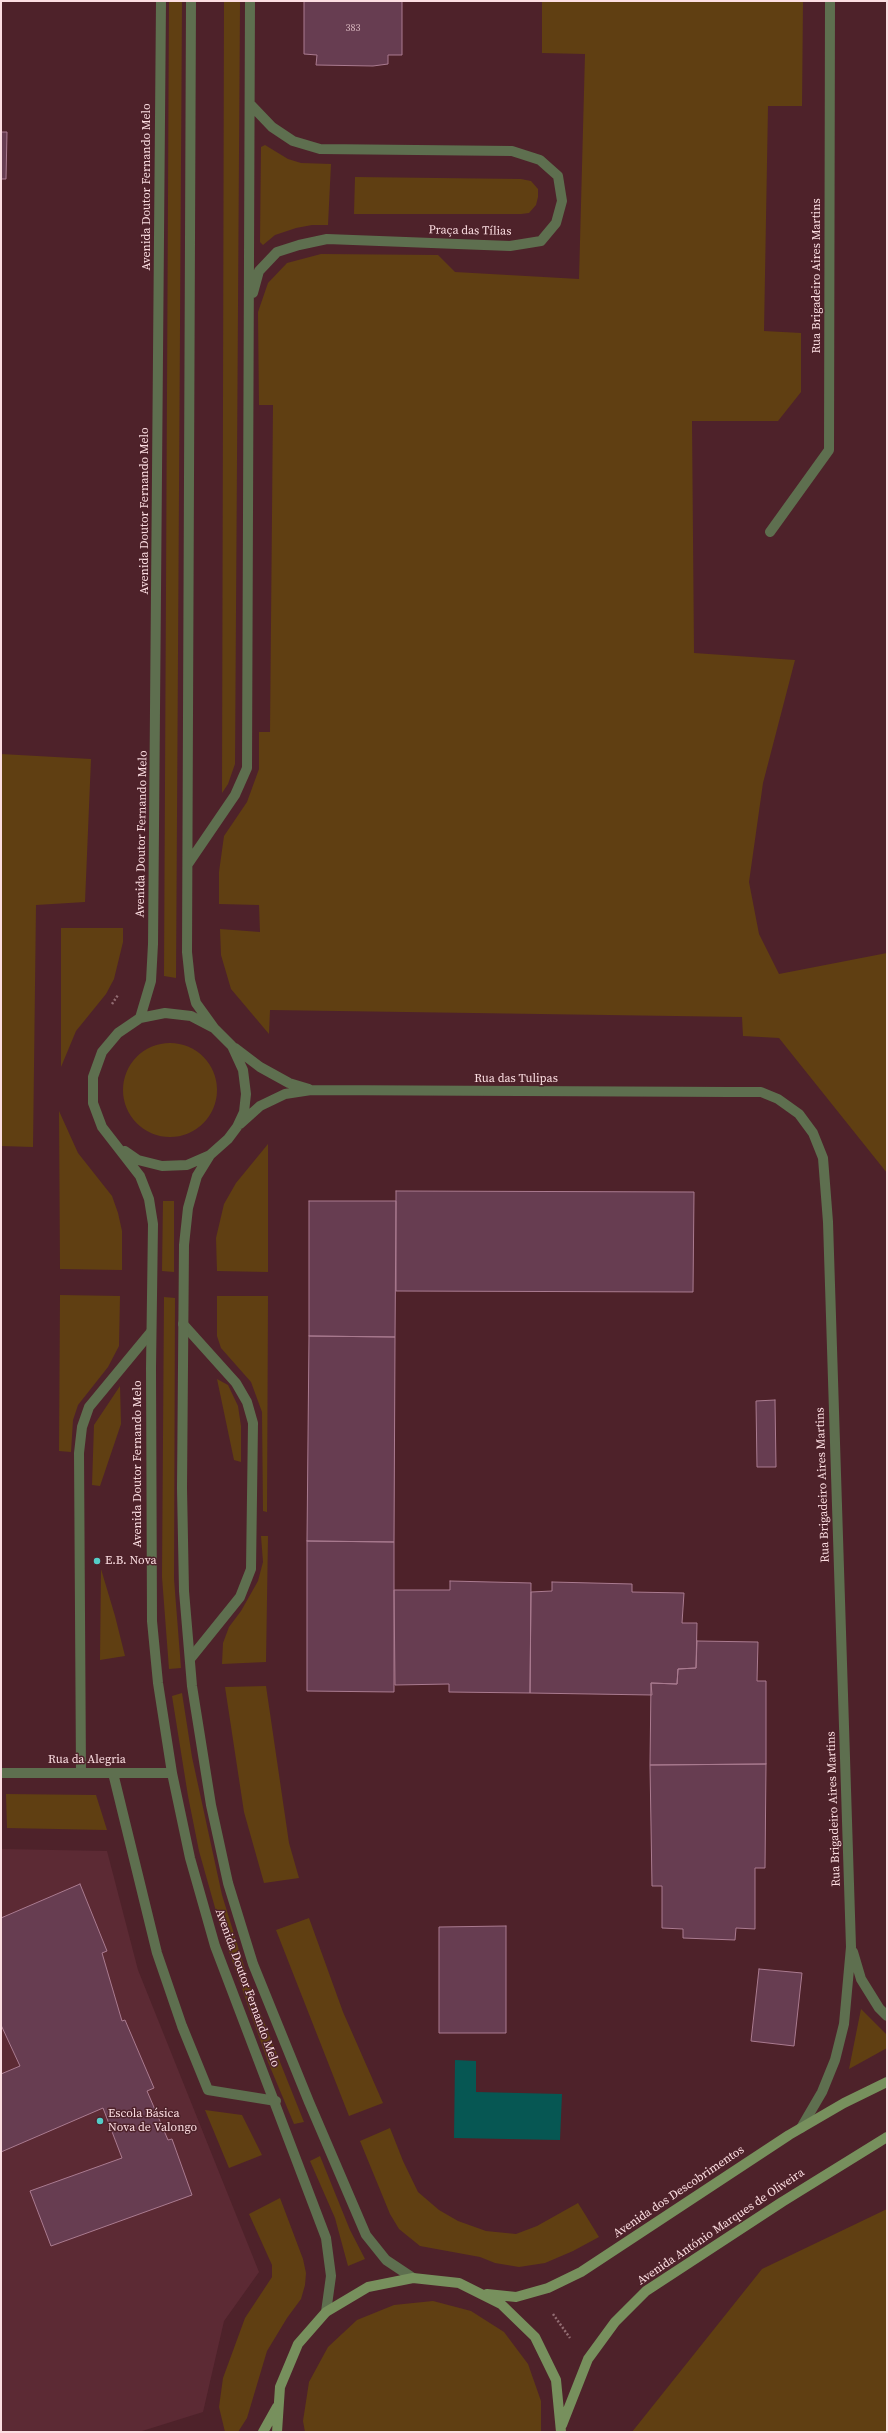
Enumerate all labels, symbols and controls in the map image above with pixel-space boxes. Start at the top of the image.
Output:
house number: 383 [346,22,360,34]
street label: Avenida Doutor Fernando Melo [140,103,154,271]
street label: Rua Brigadeiro Aires Martins [810,198,824,354]
street label: Praça das Tílias [428,223,512,239]
street label: Avenida Doutor Fernando Melo [138,427,152,595]
street label: Avenida Doutor Fernando Melo [133,750,151,918]
street label: Rua das Tulipas [474,1072,558,1086]
street label: Avenida Doutor Fernando Melo [131,1380,145,1548]
street label: Rua Brigadeiro Aires Martins [813,1407,833,1563]
place label: E.B. Nova [105,1554,157,1568]
marker: E.B. Nova [92,1556,102,1566]
street label: Rua Brigadeiro Aires Martins [824,1731,844,1887]
street label: Rua da Alegria [48,1753,126,1767]
street label: Avenida Doutor Fernando Melo [212,1907,282,2069]
place label: Escola Básica Nova de Valongo [108,2107,197,2135]
marker: Escola Básica Nova de Valongo [95,2116,105,2126]
street label: Avenida dos Descobrimentos [611,2143,747,2241]
street label: Avenida António Marques de Oliveira [635,2166,807,2288]

